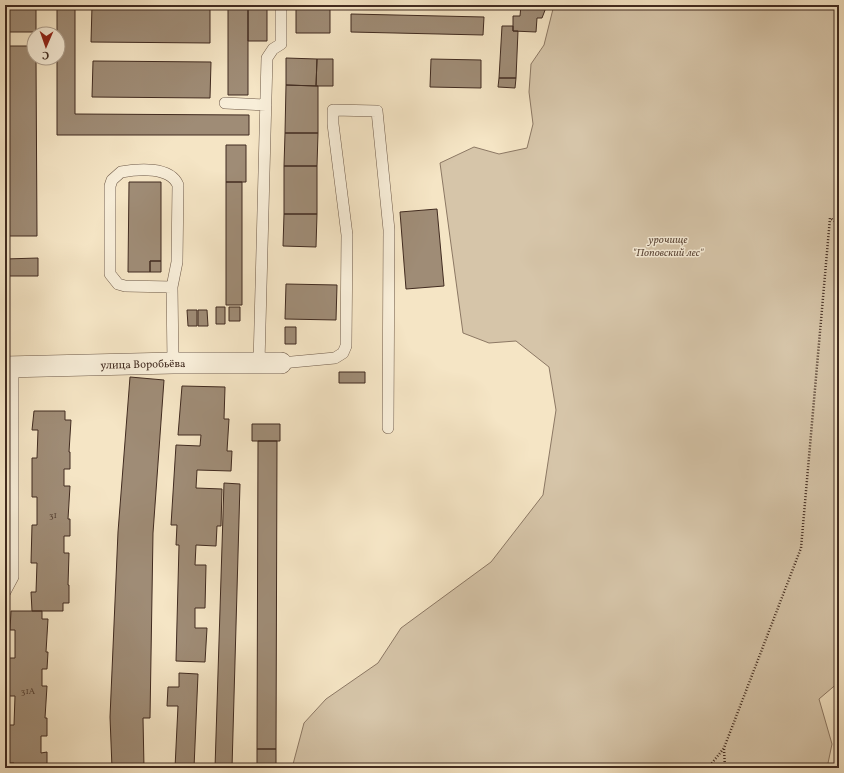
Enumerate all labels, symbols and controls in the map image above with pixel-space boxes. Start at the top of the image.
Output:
north arrow [26,26,66,66]
text: С [42,47,50,62]
park label: урочище "Поповский лес" [633,233,704,261]
street label: улица Воробьёва [100,357,186,374]
house number: 31 [49,509,57,522]
house number: 31А [21,685,36,698]

